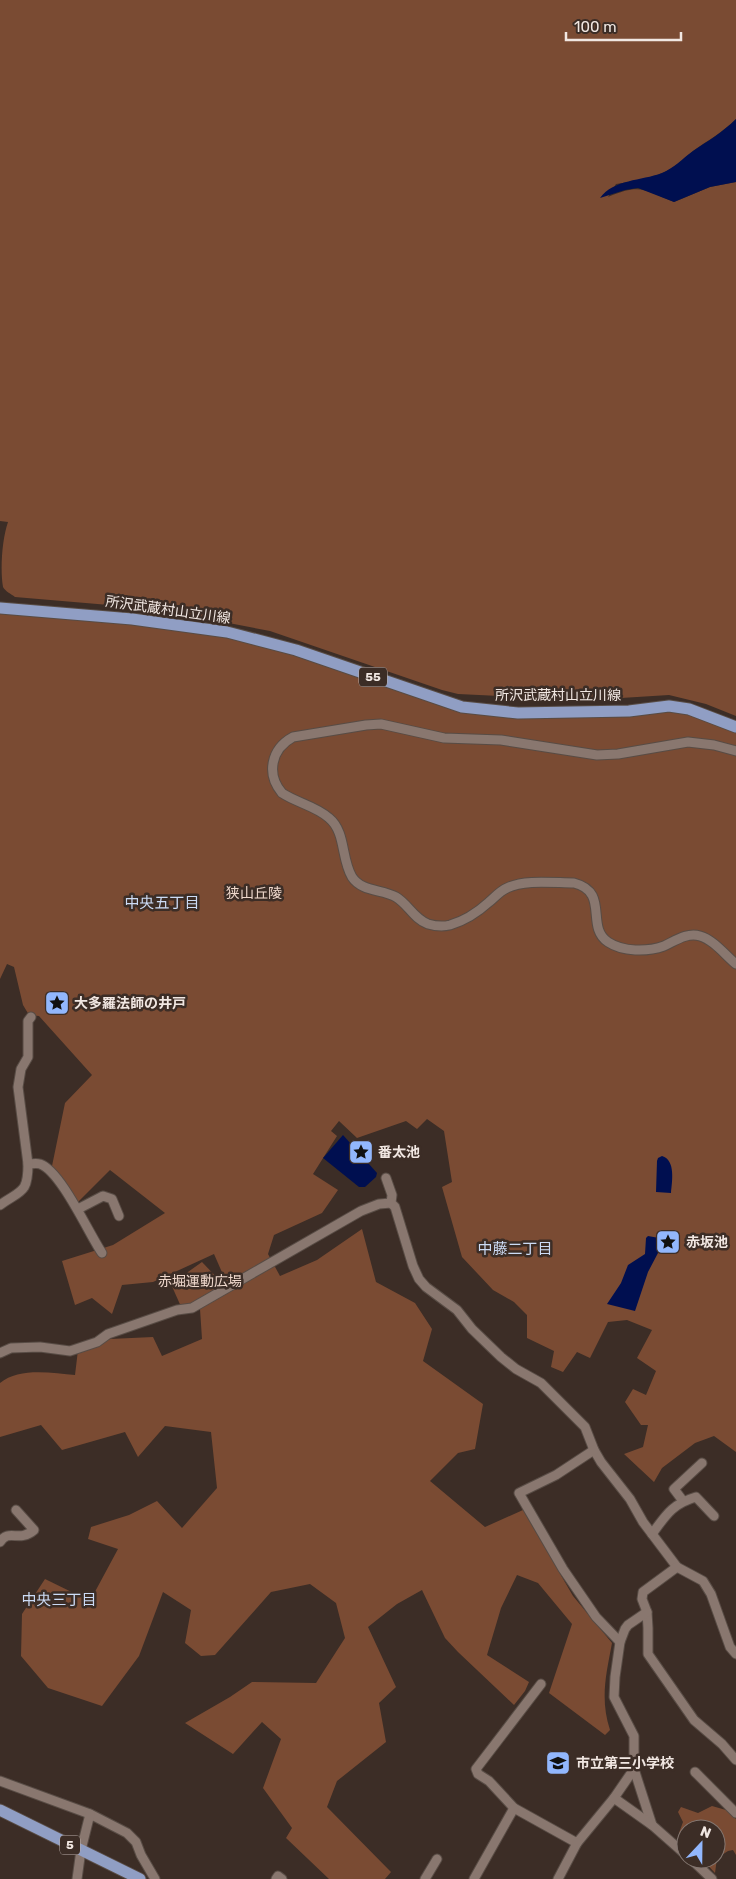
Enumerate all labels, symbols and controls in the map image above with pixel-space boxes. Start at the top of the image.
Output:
scale bar [566,10,681,42]
text: 100 m [574,18,616,36]
street label: 所沢武蔵村山立川線 [104,593,232,627]
road number: 55 [359,668,387,686]
street label: 所沢武蔵村山立川線 [495,687,621,704]
park label: 狭山丘陵 [226,885,282,902]
district label: 中央五丁目 [124,894,200,912]
place icon: 大多羅法師の井戸 [44,990,70,1016]
place label: 大多羅法師の井戸 [74,995,186,1012]
place icon: 番太池 [348,1139,374,1165]
place label: 番太池 [378,1144,420,1161]
place icon: 赤坂池 [655,1229,681,1255]
place label: 赤坂池 [686,1234,728,1251]
district label: 中藤二丁目 [477,1240,553,1258]
park label: 赤堀運動広場 [158,1273,242,1290]
district label: 中央三丁目 [21,1591,97,1609]
school or university icon: 市立第三小学校 [545,1750,571,1776]
place label: 市立第三小学校 [576,1755,674,1772]
north arrow [676,1819,726,1869]
text: N [698,1823,714,1842]
road number: 5 [60,1836,80,1854]

